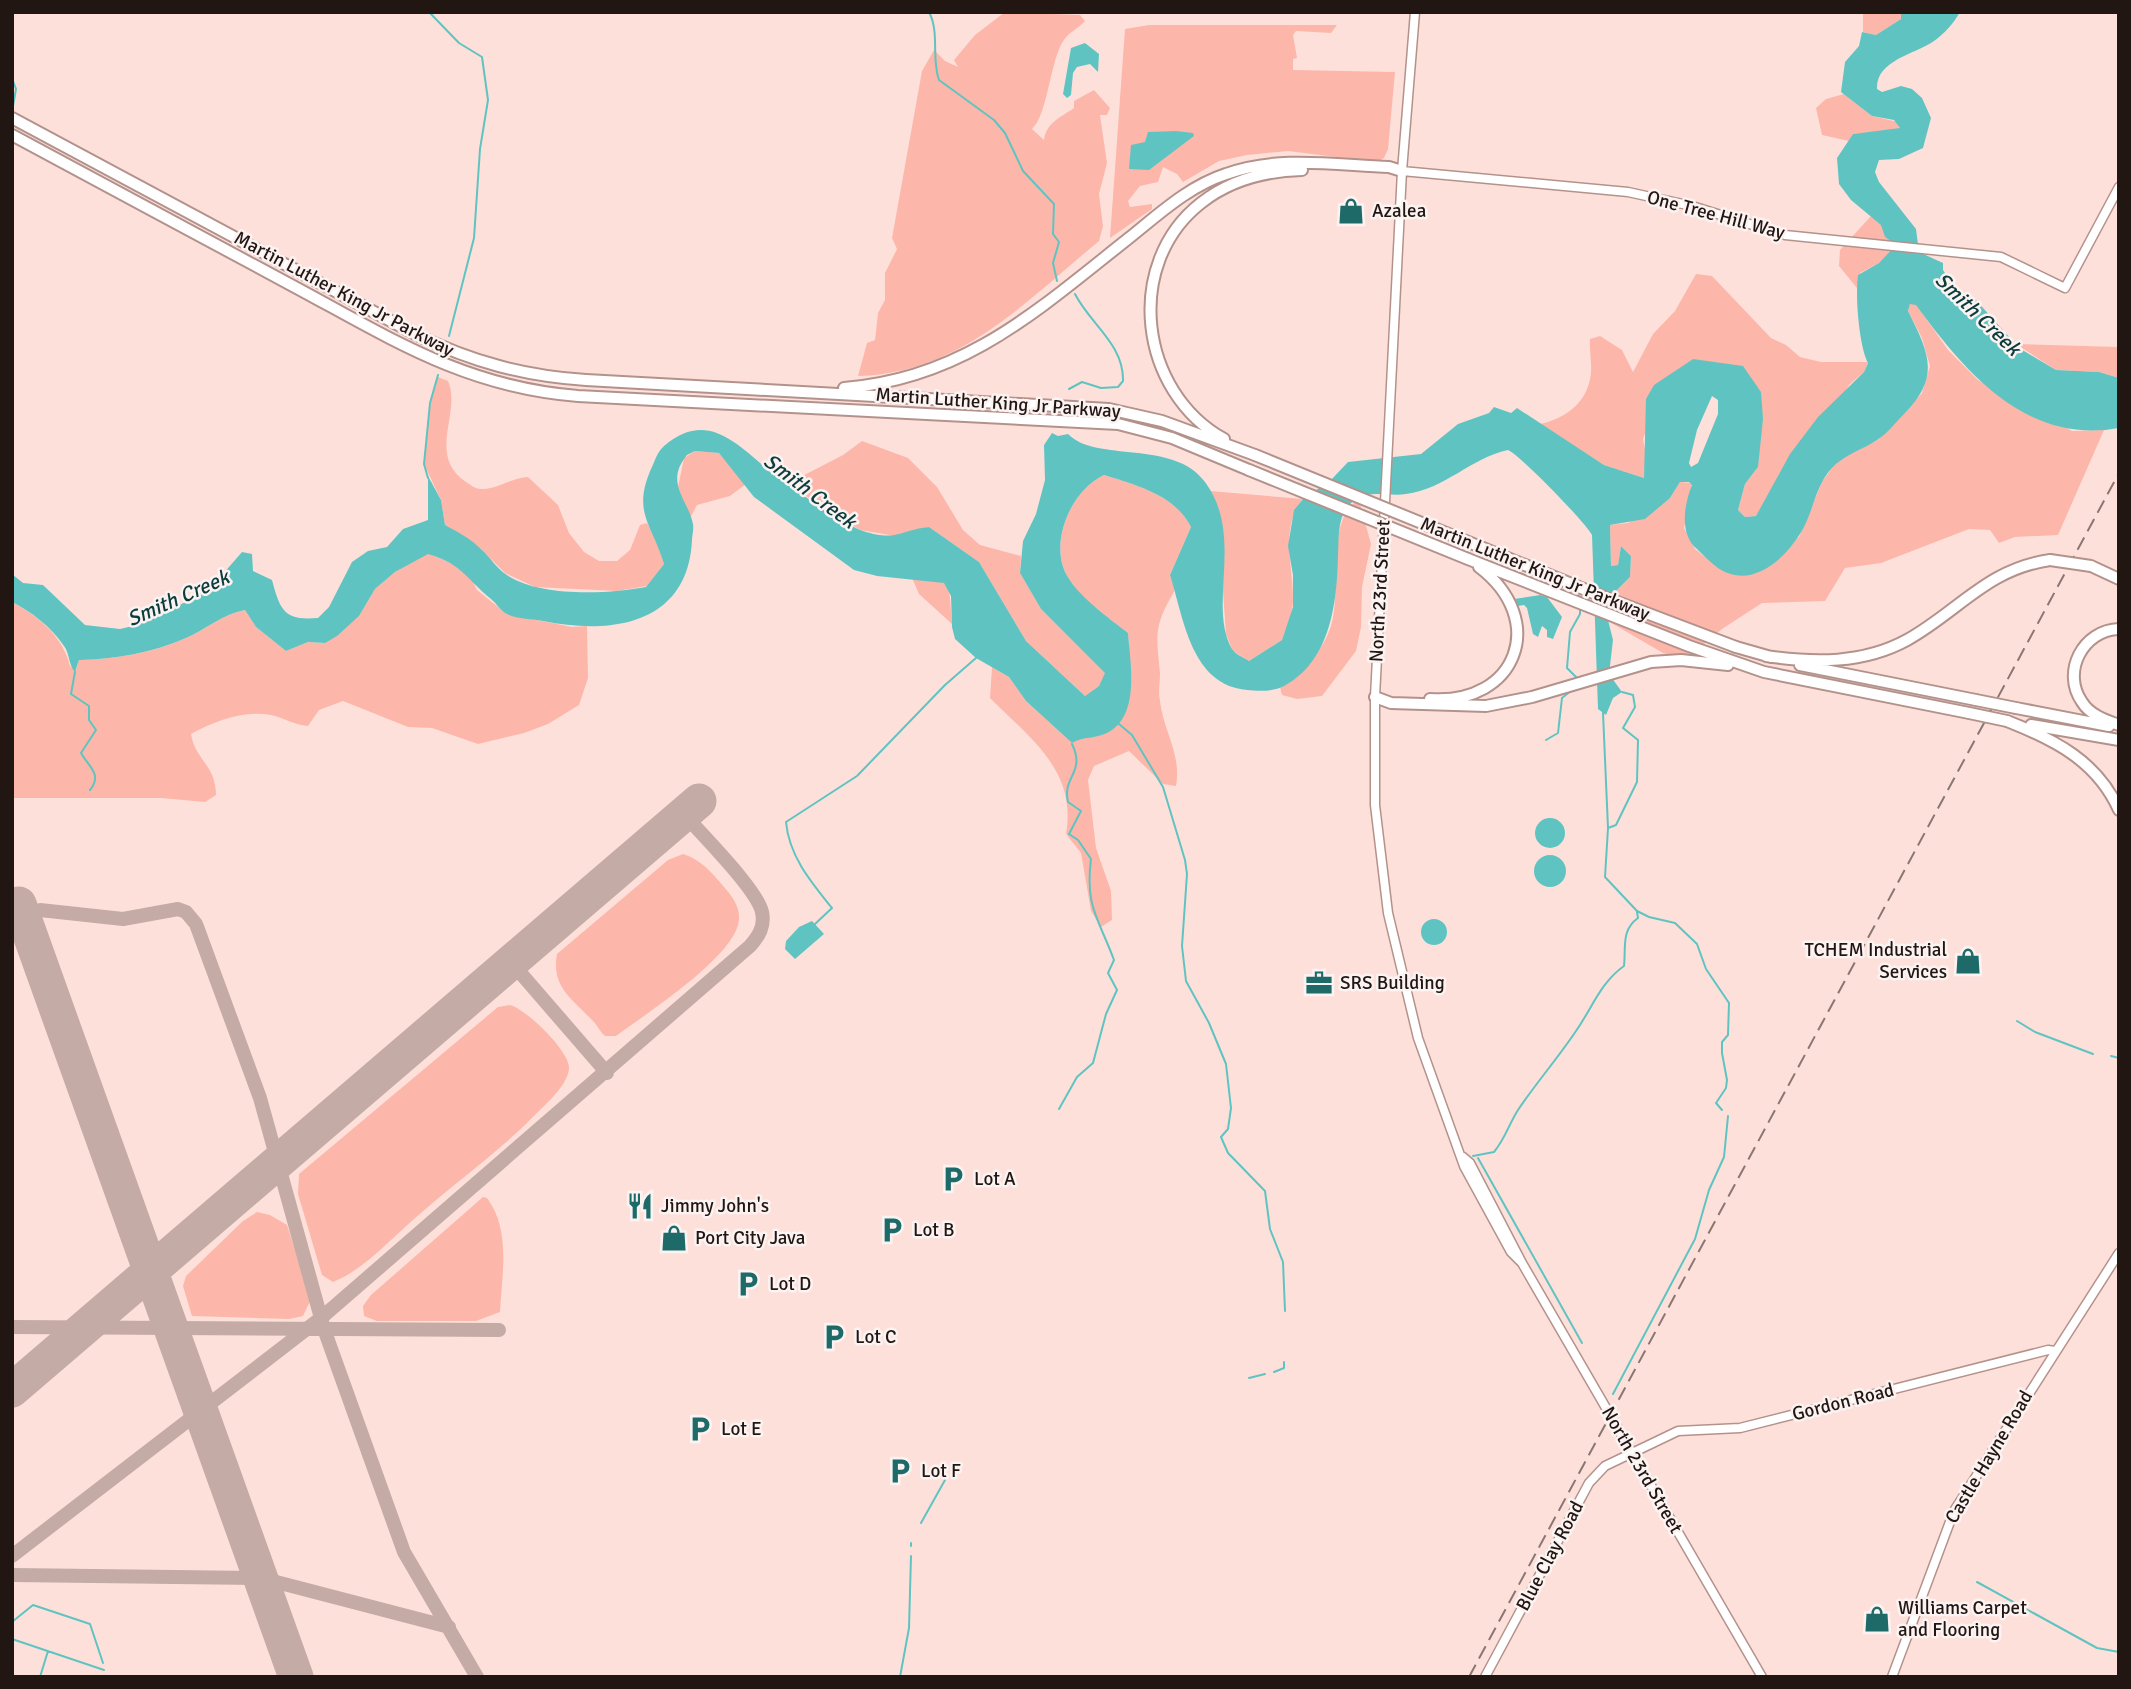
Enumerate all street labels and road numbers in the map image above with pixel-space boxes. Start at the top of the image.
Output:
street label: One Tree Hill Way [1644,185,1788,245]
street label: Martin Luther King Jr Parkway [230,226,458,362]
street label: Martin Luther King Jr Parkway [875,382,1121,424]
street label: Martin Luther King Jr Parkway [1417,512,1653,626]
street label: North 23rd Street [1364,519,1396,663]
street label: Gordon Road [1790,1378,1896,1426]
street label: Castle Hayne Road [1940,1386,2038,1528]
street label: North 23rd Street [1596,1402,1688,1538]
street label: Blue Clay Road [1511,1497,1589,1615]

